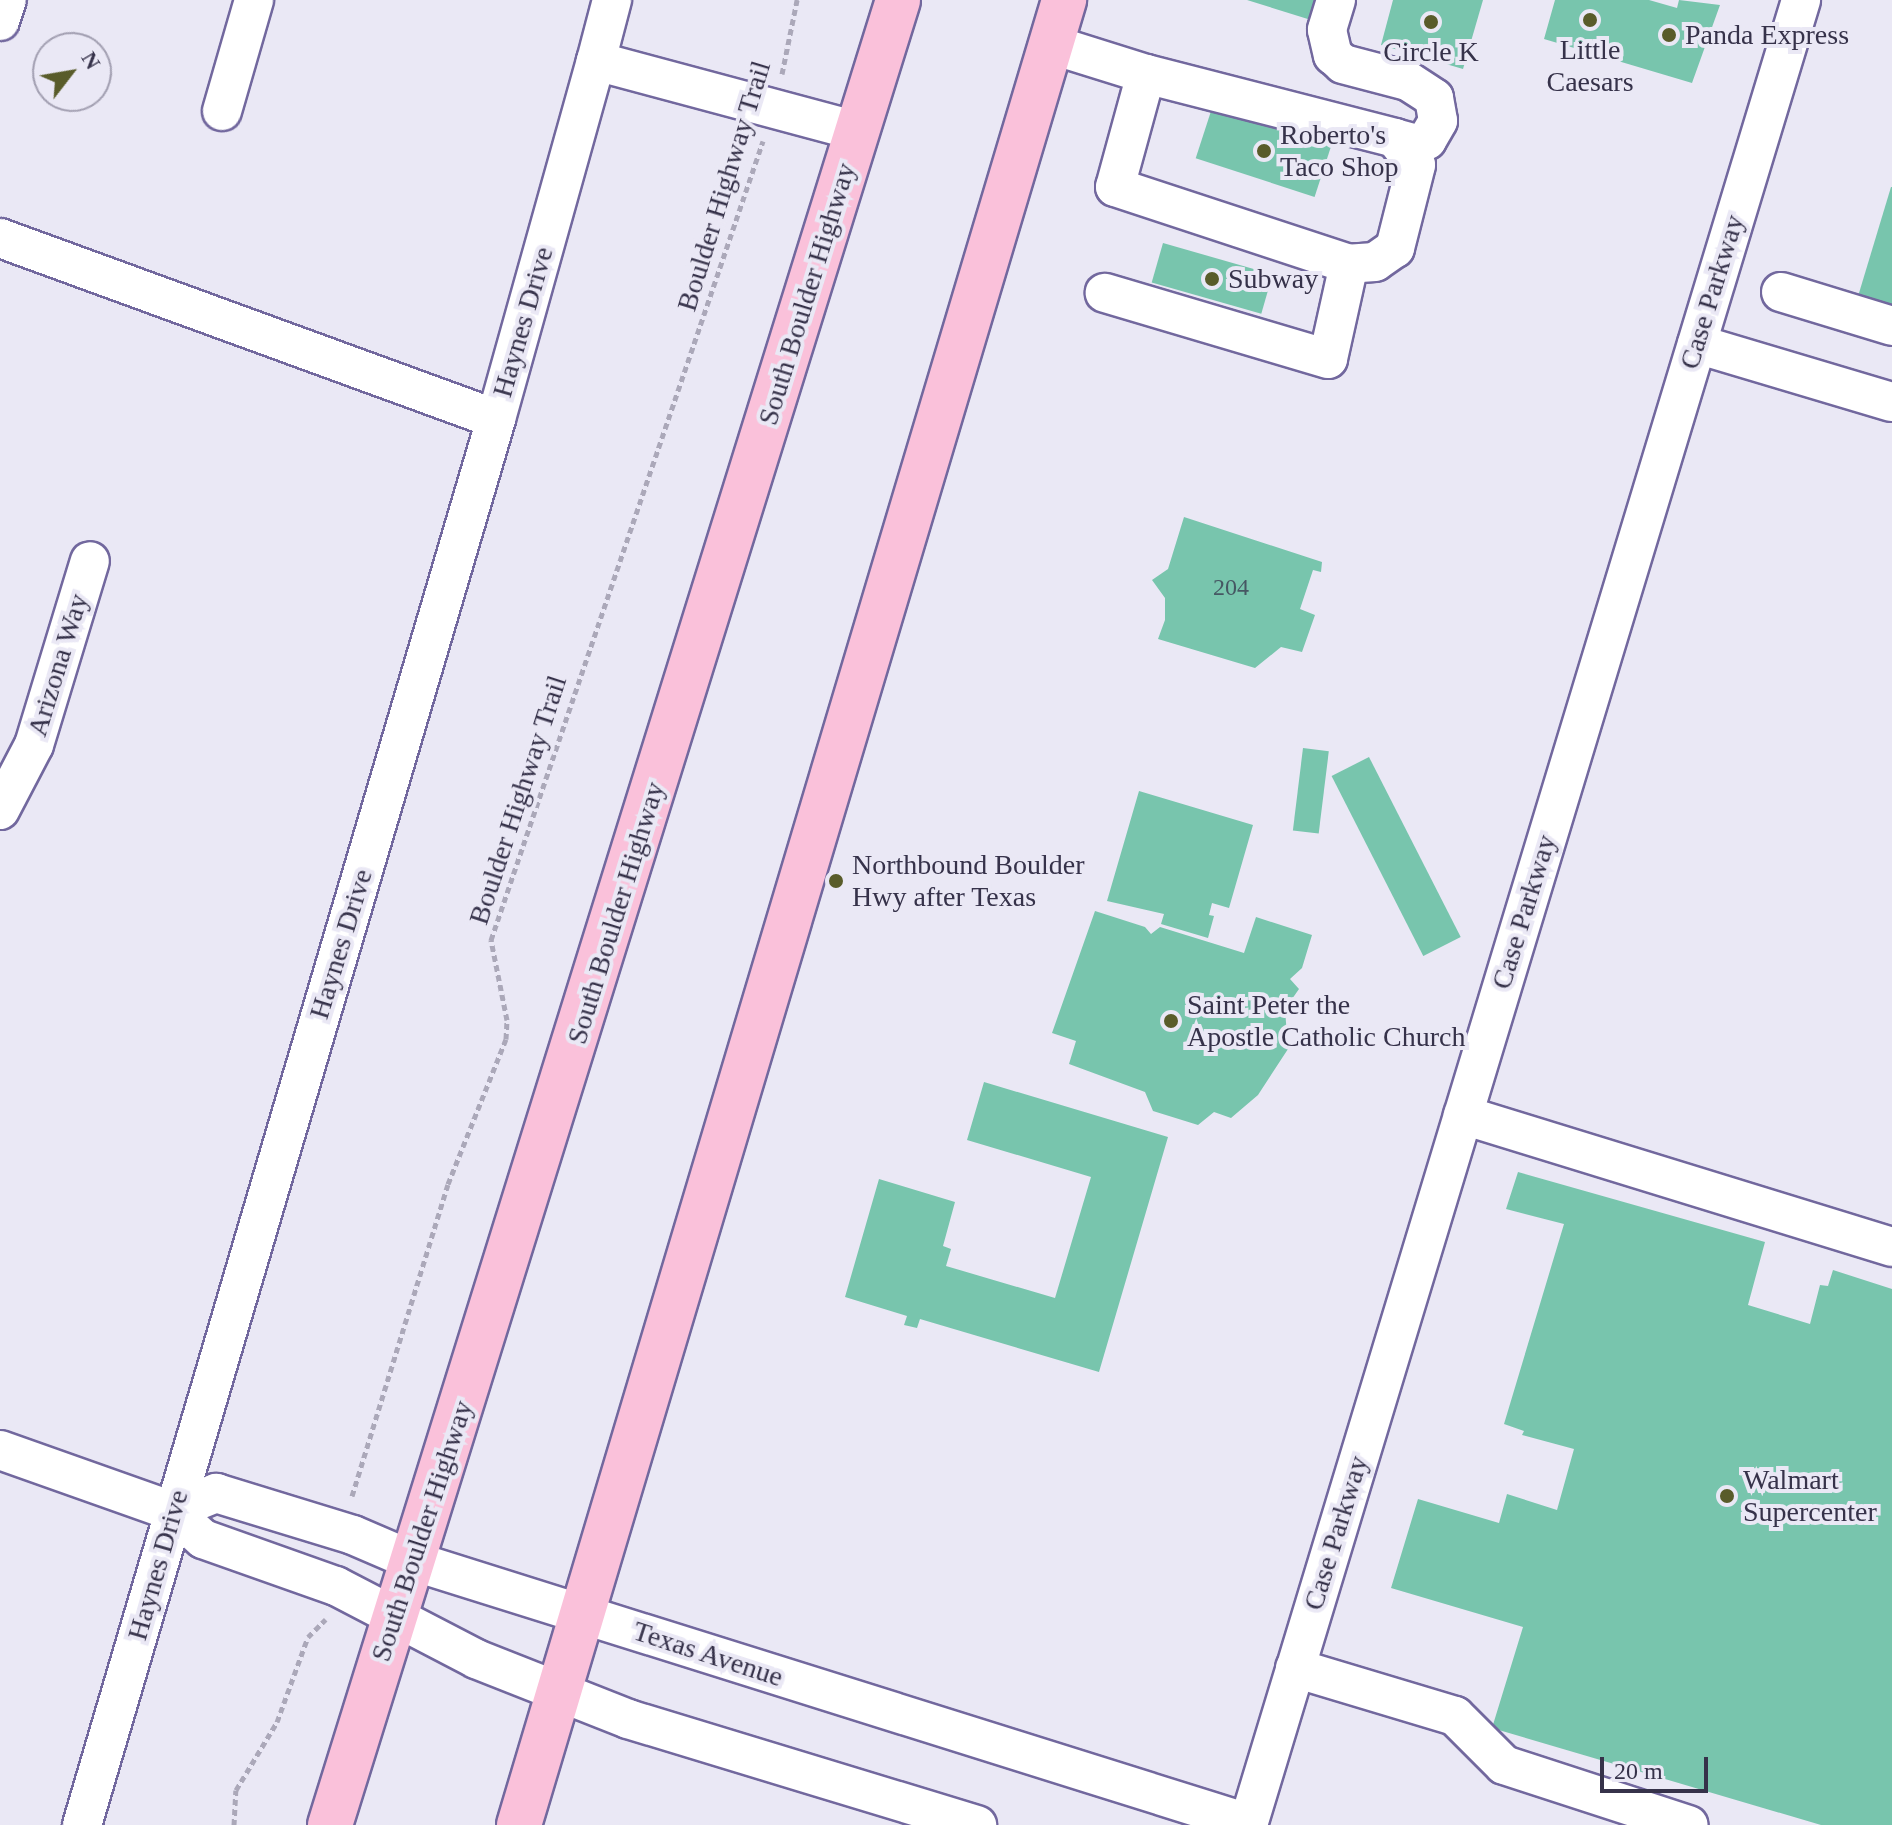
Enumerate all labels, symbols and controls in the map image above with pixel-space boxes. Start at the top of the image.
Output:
marker: Little Caesars [1581,11,1599,29]
marker: Circle K [1422,13,1440,31]
place label: Panda Express [1685,18,1849,52]
marker: Panda Express [1660,26,1678,44]
north arrow [32,32,112,112]
place label: Little Caesars [1546,33,1634,99]
place label: Circle K [1383,35,1479,69]
text: N [76,47,106,74]
street label: Boulder Highway Trail [670,57,778,315]
place label: Roberto's Taco Shop [1280,118,1399,184]
marker: Roberto's Taco Shop [1255,142,1273,160]
street label: South Boulder Highway [751,159,863,429]
street label: Case Parkway [1673,211,1751,373]
street label: Haynes Drive [486,243,560,401]
place label: Subway [1228,262,1318,296]
marker: Subway [1203,270,1221,288]
house number: 204 [1213,574,1249,602]
street label: Arizona Way [20,589,96,741]
street label: Boulder Highway Trail [462,671,574,929]
street label: South Boulder Highway [560,778,672,1048]
street label: Case Parkway [1485,831,1563,993]
place label: Northbound Boulder Hwy after Texas [852,848,1085,914]
street label: Haynes Drive [302,865,380,1023]
marker: Northbound Boulder Hwy after Texas [827,872,845,890]
place label: Saint Peter the Apostle Catholic Church [1187,988,1465,1054]
marker: Saint Peter the Apostle Catholic Church [1162,1012,1180,1030]
street label: South Boulder Highway [364,1396,480,1666]
street label: Case Parkway [1297,1452,1375,1614]
place label: Walmart Supercenter [1743,1463,1877,1529]
street label: Haynes Drive [121,1486,195,1644]
marker: Walmart Supercenter [1718,1487,1736,1505]
street label: Texas Avenue [628,1614,788,1694]
scale bar [1604,1741,1712,1791]
text: 20 m [1614,1758,1663,1784]

